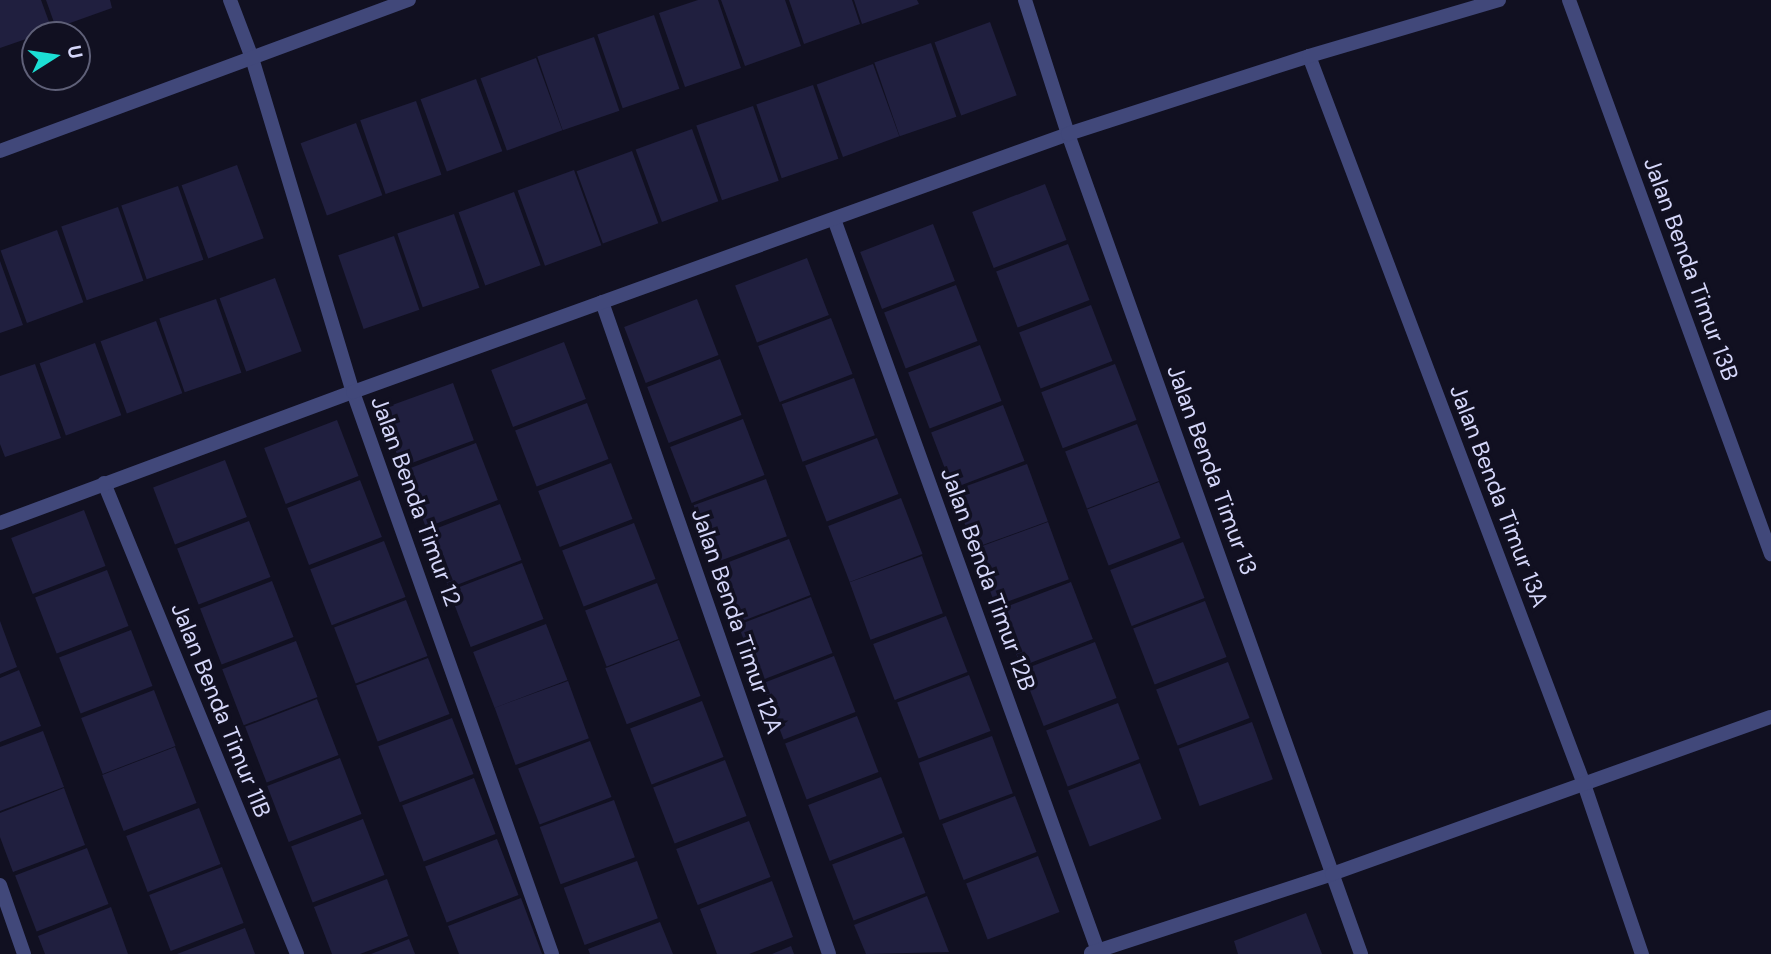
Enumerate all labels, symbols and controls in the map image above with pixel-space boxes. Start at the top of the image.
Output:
north arrow [21,21,91,91]
text: U [61,43,89,61]
street label: Jalan Benda Timur 13B [1638,154,1744,384]
street label: Jalan Benda Timur 13 [1161,361,1263,579]
street label: Jalan Benda Timur 13A [1444,381,1554,611]
street label: Jalan Benda Timur 12 [365,392,467,610]
street label: Jalan Benda Timur 12B [935,464,1041,694]
street label: Jalan Benda Timur 12A [685,505,789,737]
street label: Jalan Benda Timur 11B [165,599,277,821]

